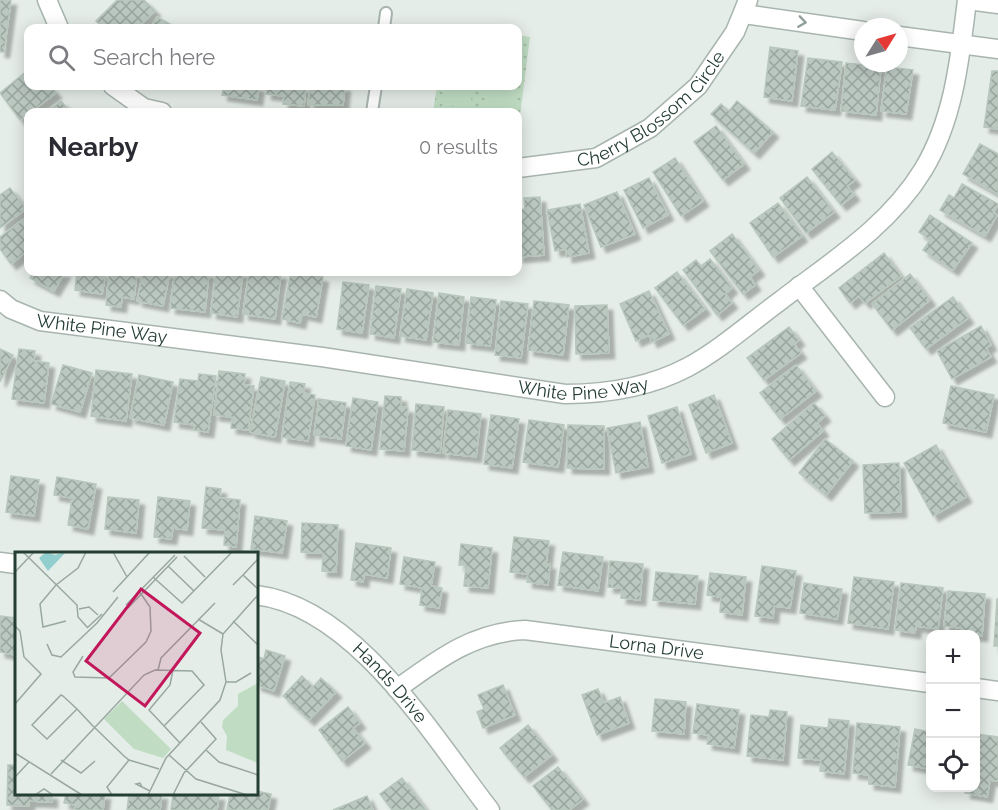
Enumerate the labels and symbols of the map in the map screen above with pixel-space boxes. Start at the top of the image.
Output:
one-way arrow [797,16,806,28]
north arrow [854,18,908,72]
street label: Cherry Blossom Circle [576,46,729,170]
street label: White Pine Way [35,310,169,347]
street label: White Pine Way [517,372,651,404]
inset map [15,552,258,795]
street label: Lorna Drive [608,630,706,663]
street label: Hands Drive [349,638,432,727]

